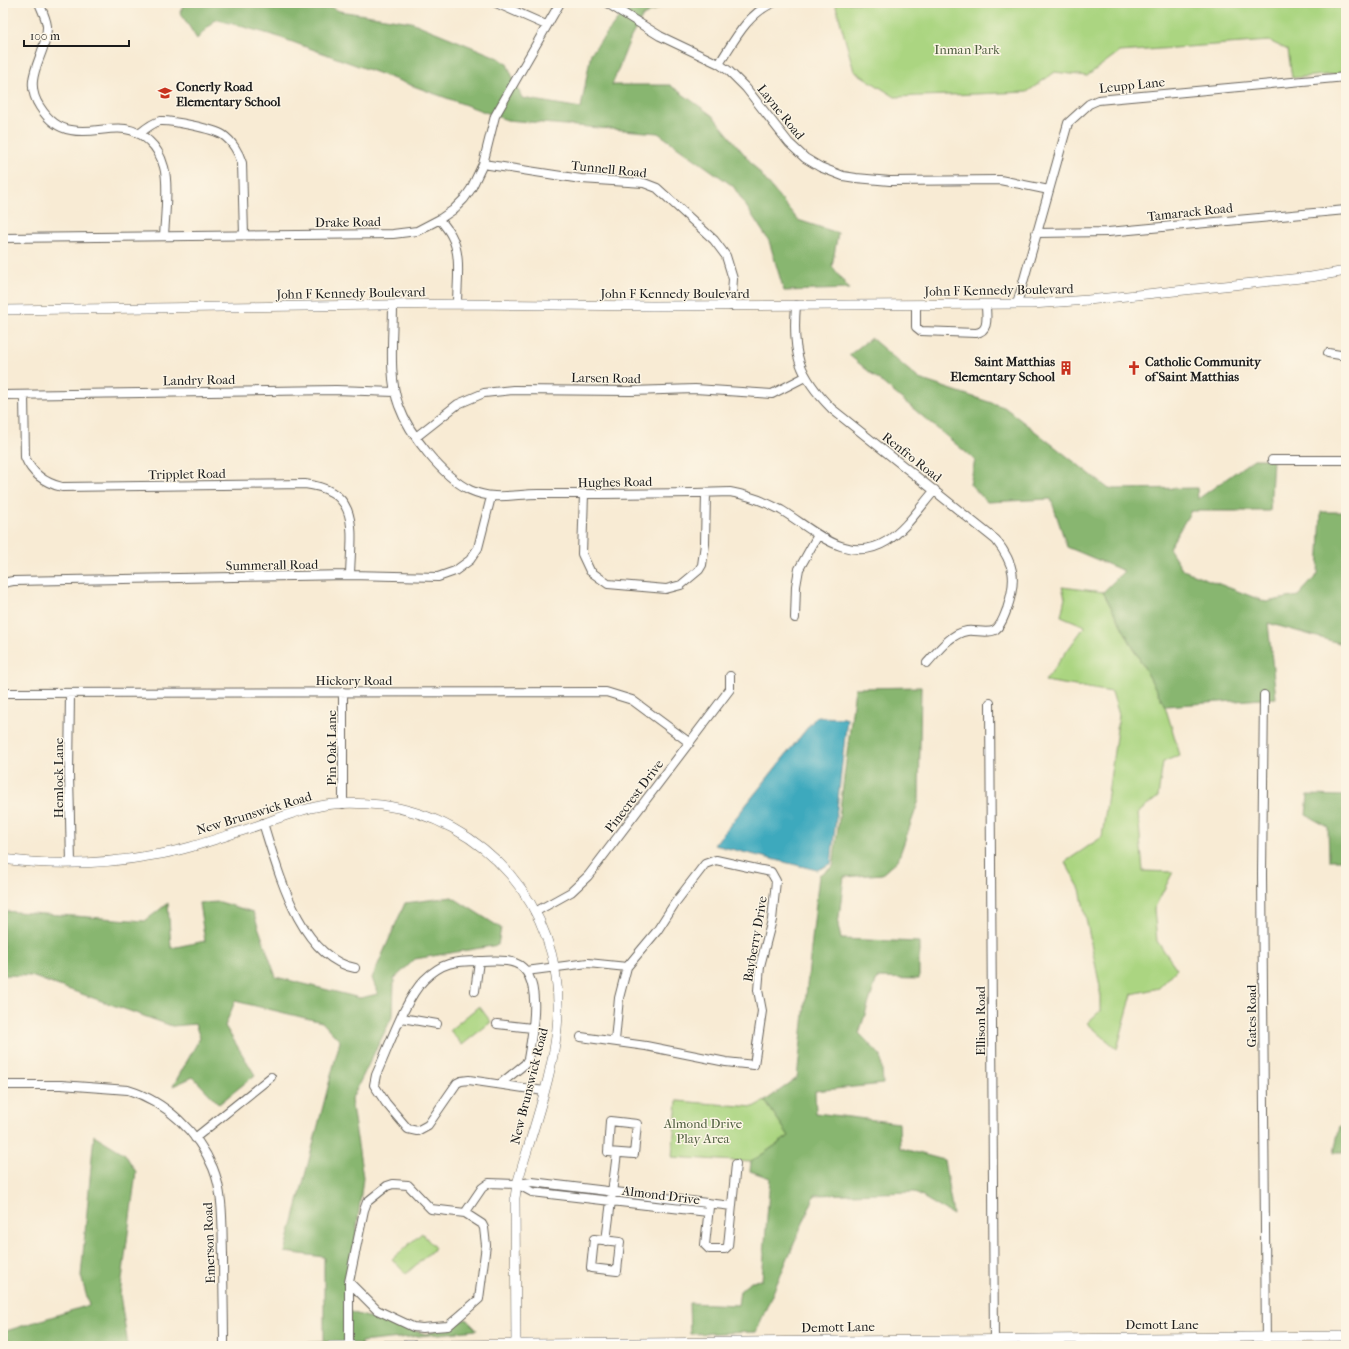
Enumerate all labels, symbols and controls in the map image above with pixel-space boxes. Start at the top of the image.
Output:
scale bar [24,22,129,48]
text: 100 m [30,29,60,43]
park label: Inman Park [934,42,1000,57]
street label: Leupp Lane [1098,74,1166,96]
place label: Conerly Road Elementary School [176,79,281,110]
street label: Layne Road [754,82,808,143]
school or university icon: Conerly Road Elementary School [157,85,173,101]
street label: Tunnell Road [570,158,649,181]
street label: Tamarack Road [1146,200,1235,224]
street label: Drake Road [315,214,382,230]
street label: John F Kennedy Boulevard [923,281,1075,299]
street label: John F Kennedy Boulevard [275,284,427,302]
street label: John F Kennedy Boulevard [599,286,751,301]
place label: Saint Matthias Elementary School [950,354,1055,385]
place label: Catholic Community of Saint Matthias [1145,354,1262,384]
building icon: Saint Matthias Elementary School [1058,360,1074,376]
church icon: Catholic Community of Saint Matthias [1126,360,1142,376]
street label: Larsen Road [571,370,642,386]
street label: Landry Road [163,372,236,388]
street label: Renfro Road [879,429,945,485]
street label: Tripplet Road [148,466,227,482]
street label: Hughes Road [578,474,653,490]
street label: Summerall Road [226,557,319,573]
street label: Hickory Road [316,673,393,688]
street label: Pin Oak Lane [324,710,339,786]
street label: Hemlock Lane [51,737,66,818]
street label: Pinecrest Drive [602,756,667,835]
street label: New Brunswick Road [195,788,314,838]
street label: Bayberry Drive [740,894,770,983]
street label: Gates Road [1244,984,1259,1047]
street label: Ellison Road [973,985,988,1056]
street label: New Brunswick Road [507,1025,551,1146]
park label: Almond Drive Play Area [663,1116,743,1146]
street label: Almond Drive [620,1183,701,1207]
street label: Emerson Road [200,1201,218,1284]
street label: Demott Lane [1125,1317,1199,1332]
street label: Demott Lane [801,1319,875,1335]

